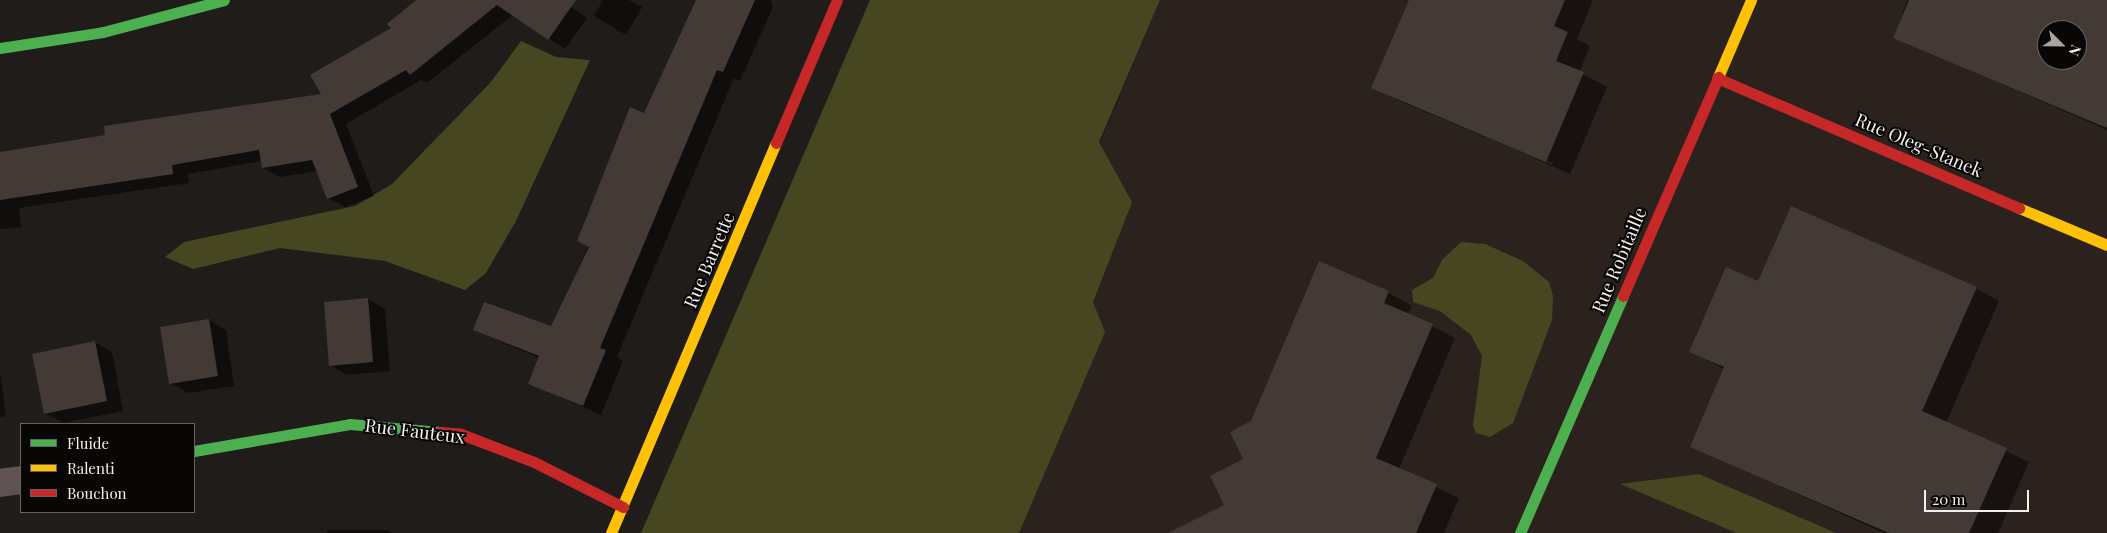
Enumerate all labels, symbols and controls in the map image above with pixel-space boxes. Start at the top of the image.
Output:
north arrow [2037,20,2087,70]
text: N [2065,42,2086,59]
street label: Rue Oleg-Stanek [1852,108,1986,182]
street label: Rue Robitaille [1587,204,1651,316]
street label: Rue Barrette [679,209,739,311]
street label: Rue Fauteux [364,414,466,448]
legend [20,423,195,513]
text: Fluide [67,433,109,453]
text: Ralenti [67,458,115,478]
scale bar [1927,480,2032,512]
text: Bouchon [67,483,127,503]
text: 20 m [1932,489,1965,509]

